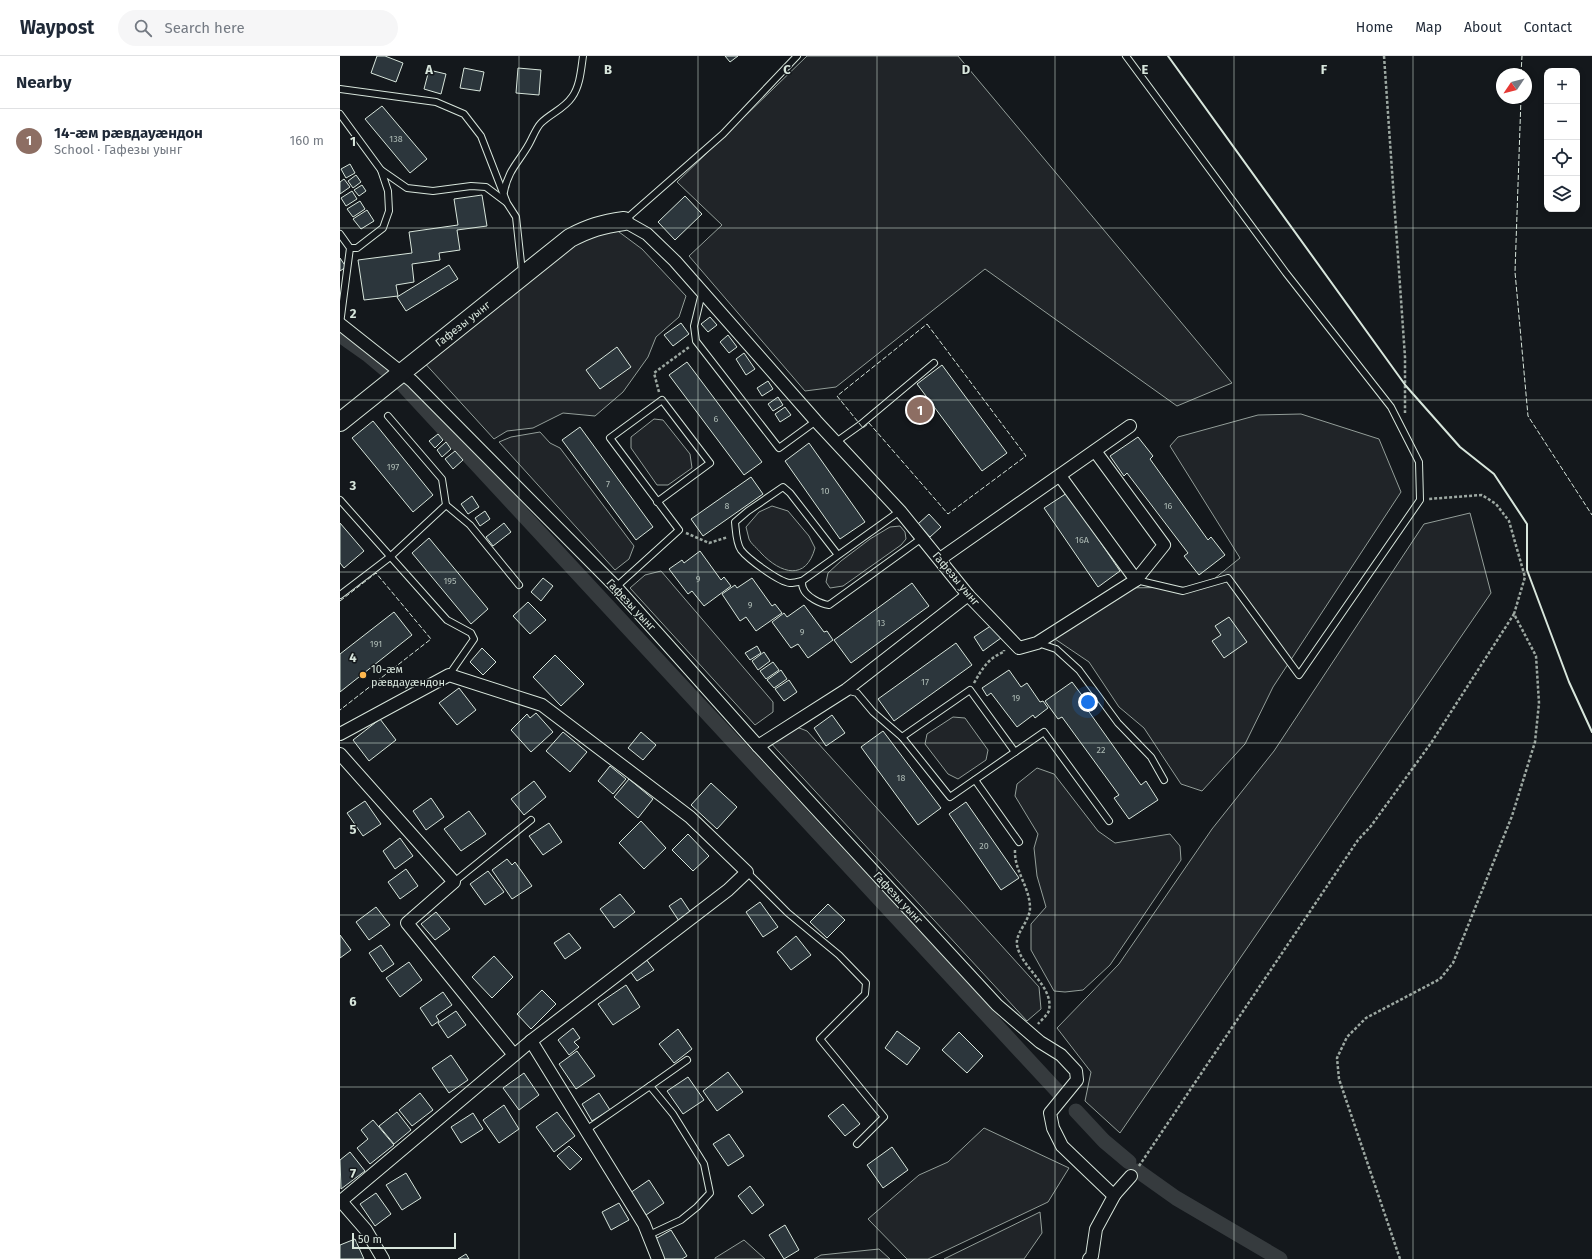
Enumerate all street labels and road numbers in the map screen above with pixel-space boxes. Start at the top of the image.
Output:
street label: Гафезы уынг [433,298,493,350]
street label: Гафезы уынг [930,549,982,609]
street label: Гафезы уынг [604,576,659,634]
street label: Гафезы уынг [871,869,926,927]

